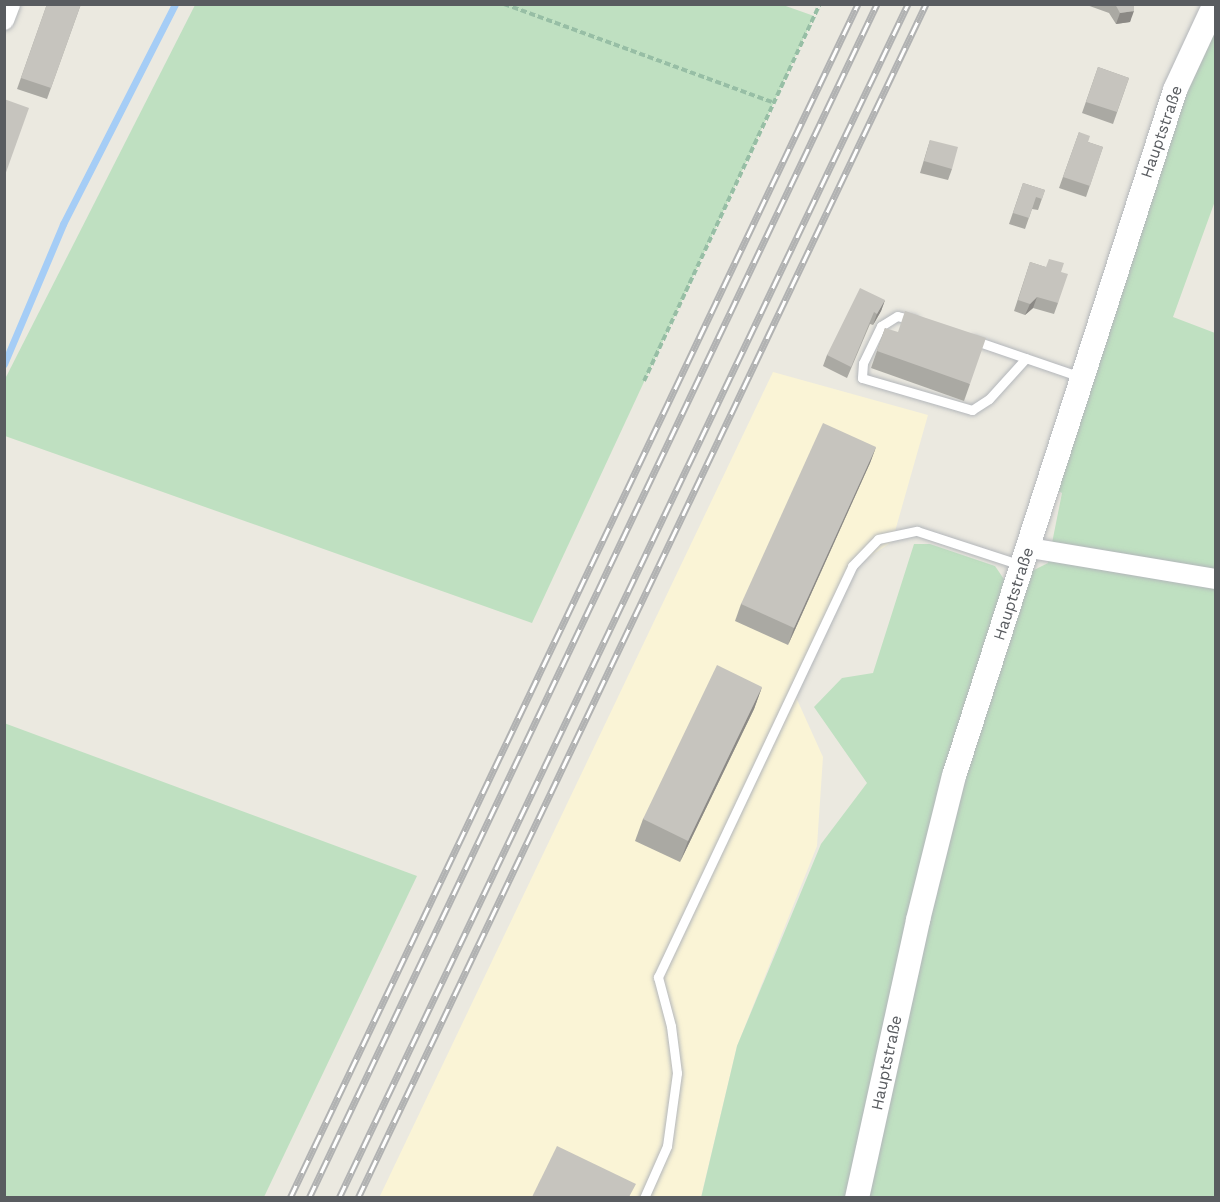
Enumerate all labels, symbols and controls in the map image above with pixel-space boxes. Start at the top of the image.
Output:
street label: Hauptstraße [1137,83,1187,181]
street label: Hauptstraße [990,545,1038,643]
street label: Hauptstraße [868,1014,906,1112]

